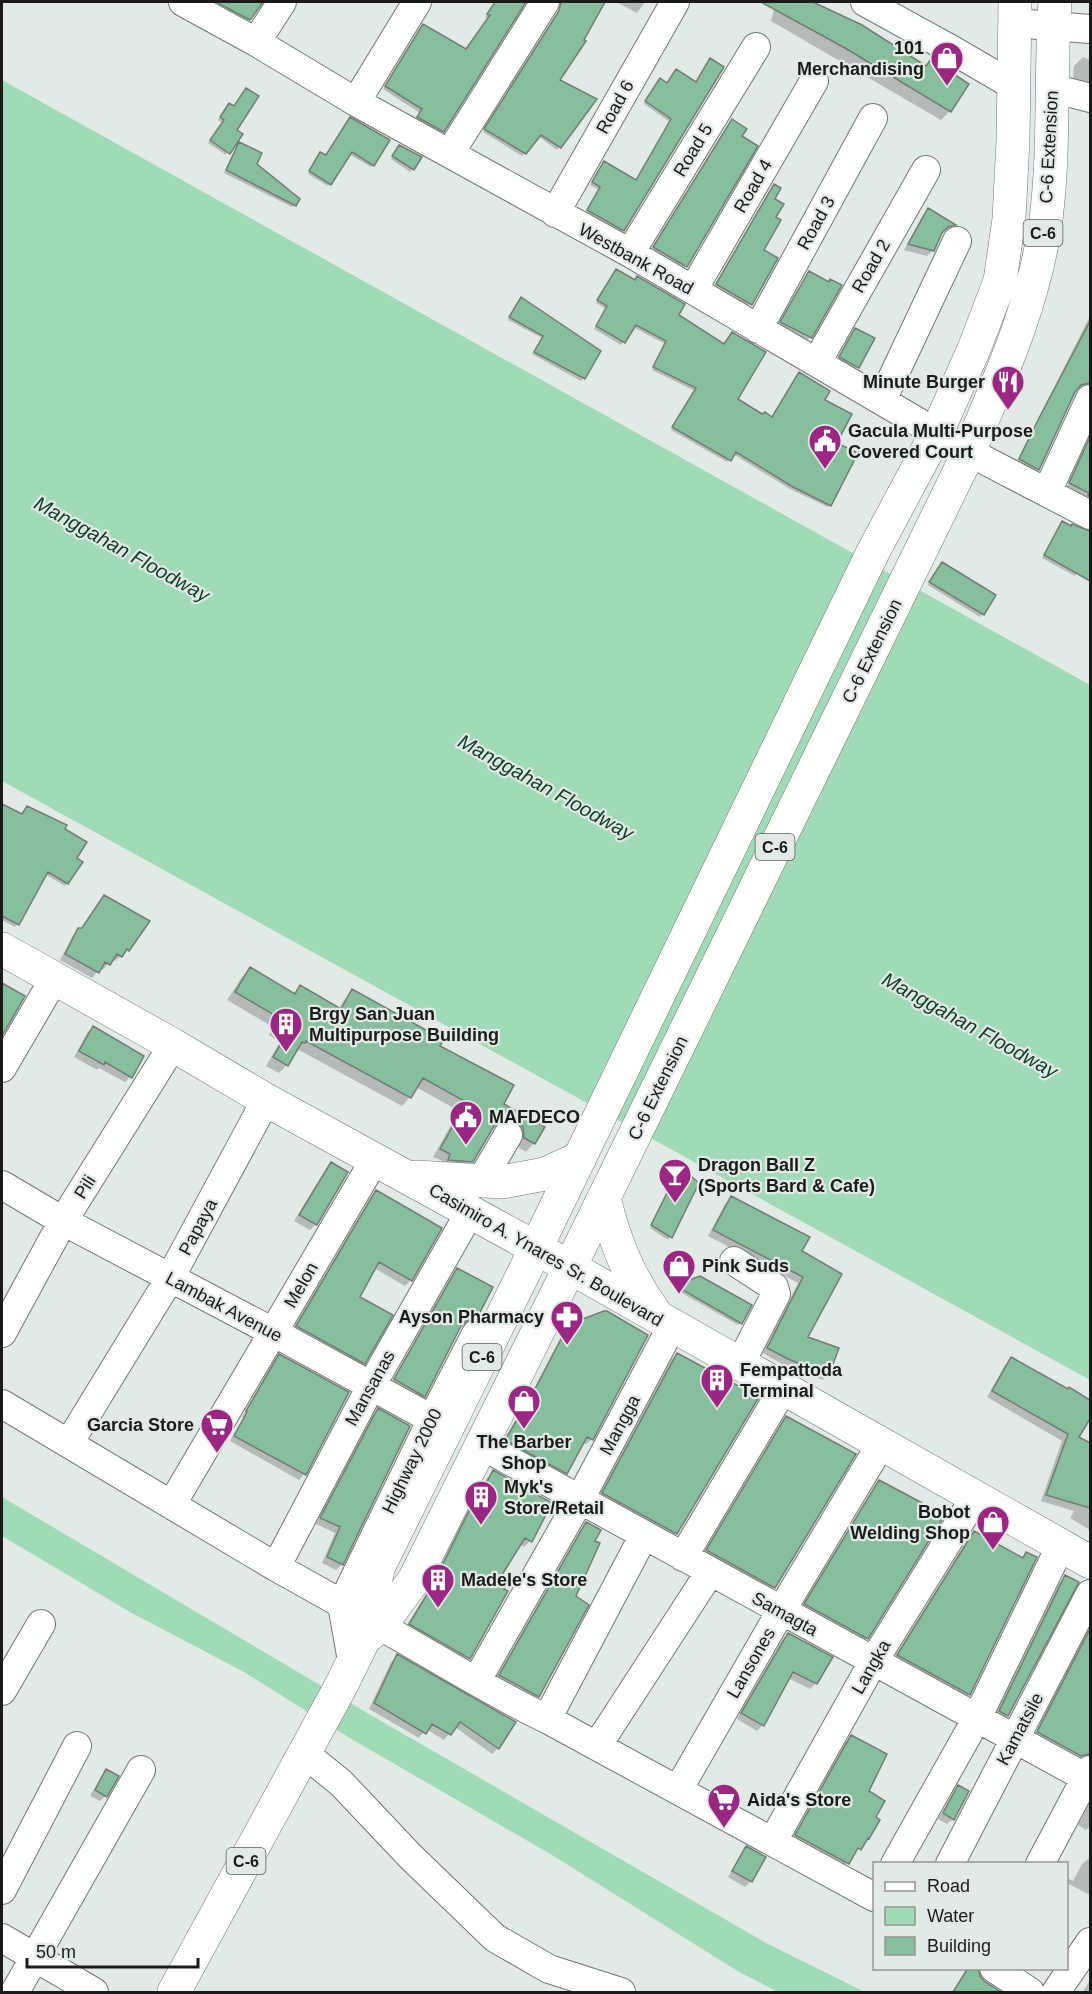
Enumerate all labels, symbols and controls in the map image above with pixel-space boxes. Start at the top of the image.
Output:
place label: 101 Merchandising [797,38,924,79]
shop icon: 101 Merchandising [929,40,965,87]
street label: Road 6 [592,77,638,137]
street label: C-6 Extension [1036,90,1062,204]
street label: Road 5 [669,120,717,180]
street label: Road 4 [730,156,776,216]
street label: Road 3 [793,193,839,253]
street label: Westbank Road [575,219,697,299]
road number: C-6 [1024,220,1062,246]
street label: Road 2 [848,236,894,296]
restaurant icon: Minute Burger [990,364,1026,411]
place label: Minute Burger [863,372,985,392]
place label: Gacula Multi-Purpose Covered Court [848,421,1033,462]
public building icon: Gacula Multi-Purpose Covered Court [807,423,843,470]
water label: Manggahan Floodway [31,492,214,607]
street label: C-6 Extension [838,596,906,706]
water label: Manggahan Floodway [455,730,638,845]
road number: C-6 [756,834,794,860]
water label: Manggahan Floodway [879,968,1062,1083]
place label: Brgy San Juan Multipurpose Building [309,1004,499,1045]
building icon: Brgy San Juan Multipurpose Building [268,1006,304,1053]
street label: C-6 Extension [624,1033,692,1143]
public building icon: MAFDECO [448,1099,484,1146]
place label: MAFDECO [489,1107,580,1127]
place label: Dragon Ball Z (Sports Bard & Cafe) [698,1155,875,1196]
bar icon: Dragon Ball Z (Sports Bard & Cafe) [657,1157,693,1204]
street label: Pili [70,1172,100,1202]
street label: Casimiro A. Ynares Sr. Boulevard [425,1180,667,1330]
street label: Papaya [175,1194,222,1259]
shop icon: Pink Suds [661,1248,697,1295]
place label: Pink Suds [702,1256,789,1276]
street label: Melon [280,1259,322,1311]
street label: Lambak Avenue [162,1268,286,1346]
pharmacy icon: Ayson Pharmacy [549,1299,585,1346]
place label: Ayson Pharmacy [399,1307,544,1327]
road number: C-6 [462,1344,502,1370]
street label: Mansanas [341,1347,399,1429]
place label: Fempattoda Terminal [740,1360,843,1401]
building icon: Fempattoda Terminal [699,1362,735,1409]
shop icon: The Barber Shop [506,1383,542,1430]
street label: Mangga [596,1391,645,1458]
street label: Highway 2000 [378,1405,446,1517]
supermarket icon: Garcia Store [199,1407,235,1454]
place label: Garcia Store [87,1415,194,1435]
place label: The Barber Shop [476,1432,572,1473]
place label: Myk's Store/Retail [504,1477,604,1518]
building icon: Myk's Store/Retail [463,1479,499,1526]
place label: Bobot Welding Shop [850,1502,970,1543]
shop icon: Bobot Welding Shop [975,1504,1011,1551]
building icon: Madele's Store [420,1562,456,1609]
place label: Madele's Store [461,1570,587,1590]
street label: Samagta [749,1588,822,1641]
street label: Lansones [723,1624,779,1702]
street label: Langka [848,1636,895,1698]
street label: Kamatsile [993,1689,1047,1769]
supermarket icon: Aida's Store [706,1782,742,1829]
place label: Aida's Store [747,1790,851,1810]
road number: C-6 [226,1848,266,1874]
legend [873,1862,1068,1970]
text: Road [927,1876,970,1896]
text: Water [927,1906,974,1926]
scale bar [27,1931,198,1969]
text: Building [927,1936,991,1956]
text: 50 m [36,1942,76,1962]

